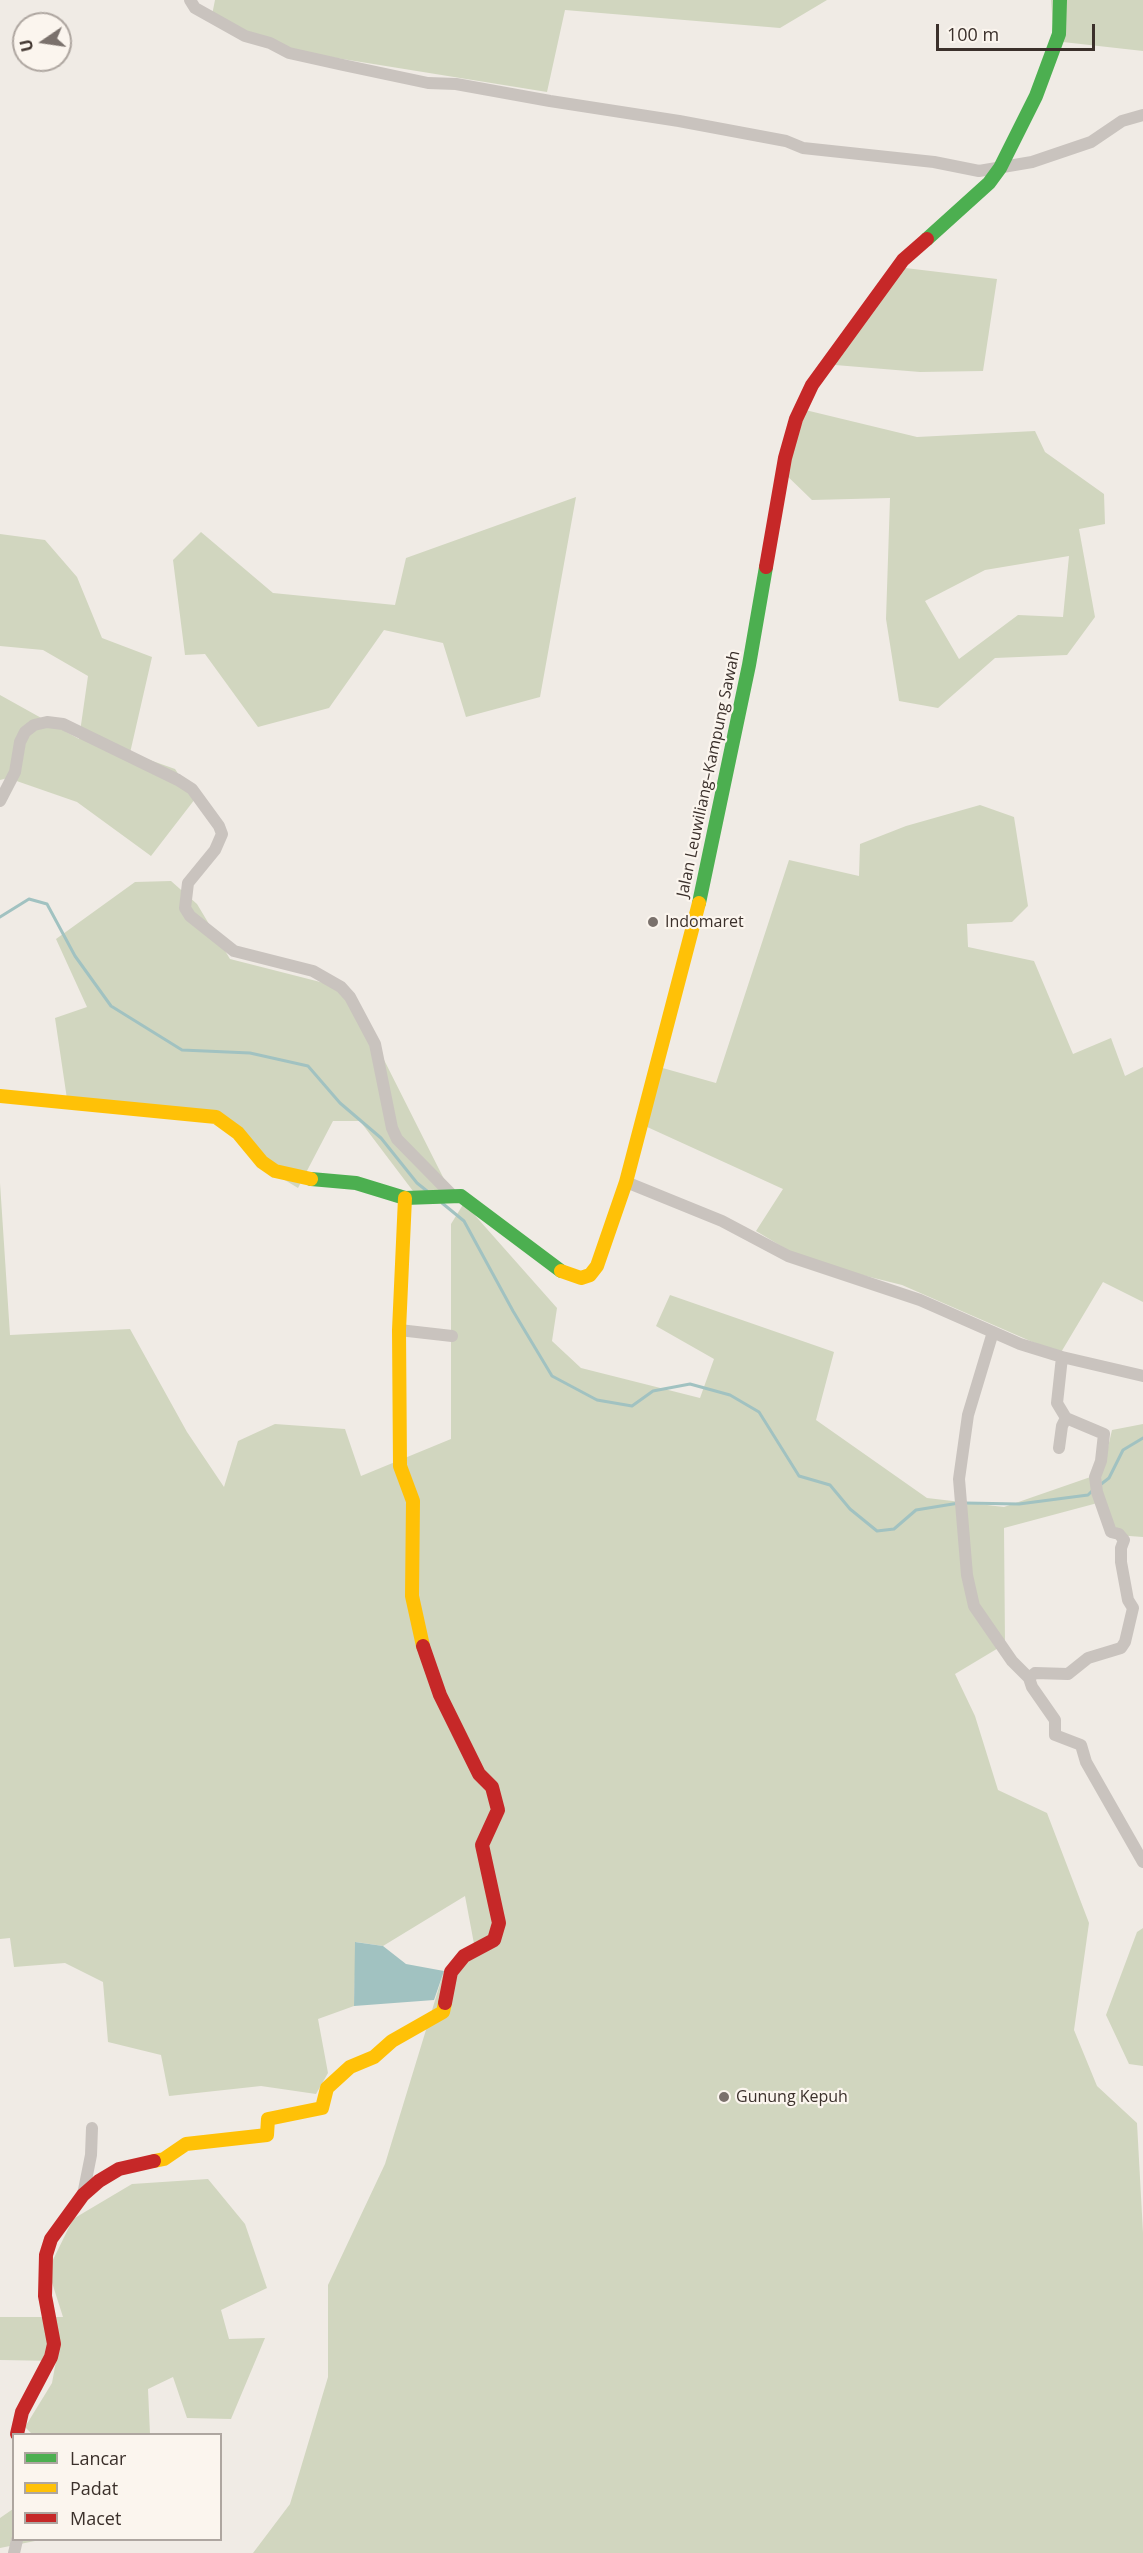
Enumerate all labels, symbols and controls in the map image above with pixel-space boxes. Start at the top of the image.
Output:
north arrow [12,12,72,72]
scale bar [939,12,1098,50]
text: 100 m [947,22,999,46]
text: U [14,37,38,54]
street label: Jalan Leuwiliang–Kampung Sawah [673,649,745,899]
place label: Indomaret [665,912,744,932]
marker: Indomaret [646,915,660,929]
place label: Gunung Kepuh [736,2087,848,2107]
marker: Gunung Kepuh [717,2090,731,2104]
legend [12,2433,222,2541]
text: Lancar [70,2446,126,2470]
text: Padat [70,2476,118,2500]
text: Macet [70,2506,121,2530]

